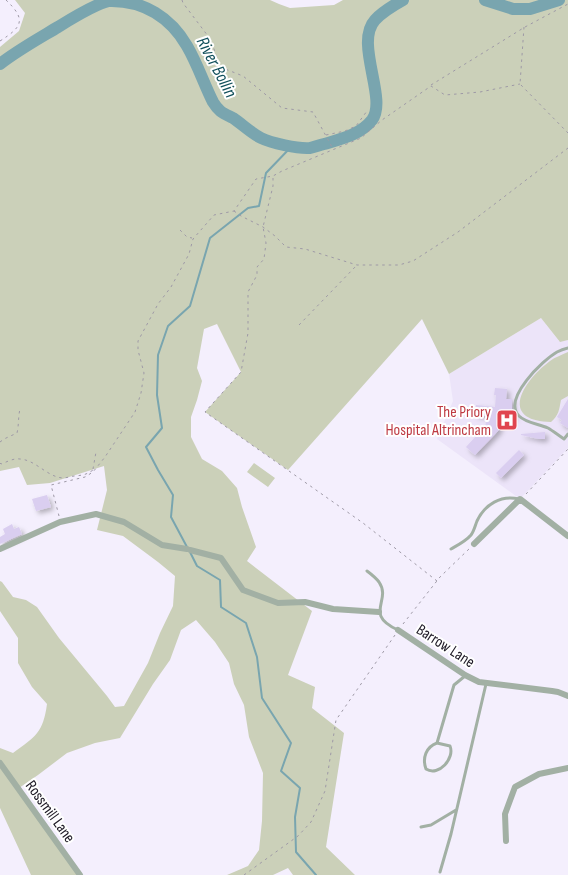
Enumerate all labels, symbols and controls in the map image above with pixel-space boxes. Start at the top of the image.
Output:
water label: River Bollin [192,33,242,102]
place label: The Priory Hospital Altrincham [385,403,491,440]
hospital icon: The Priory Hospital Altrincham [495,408,519,432]
street label: Barrow Lane [412,620,478,672]
street label: Rossmill Lane [21,777,79,847]

